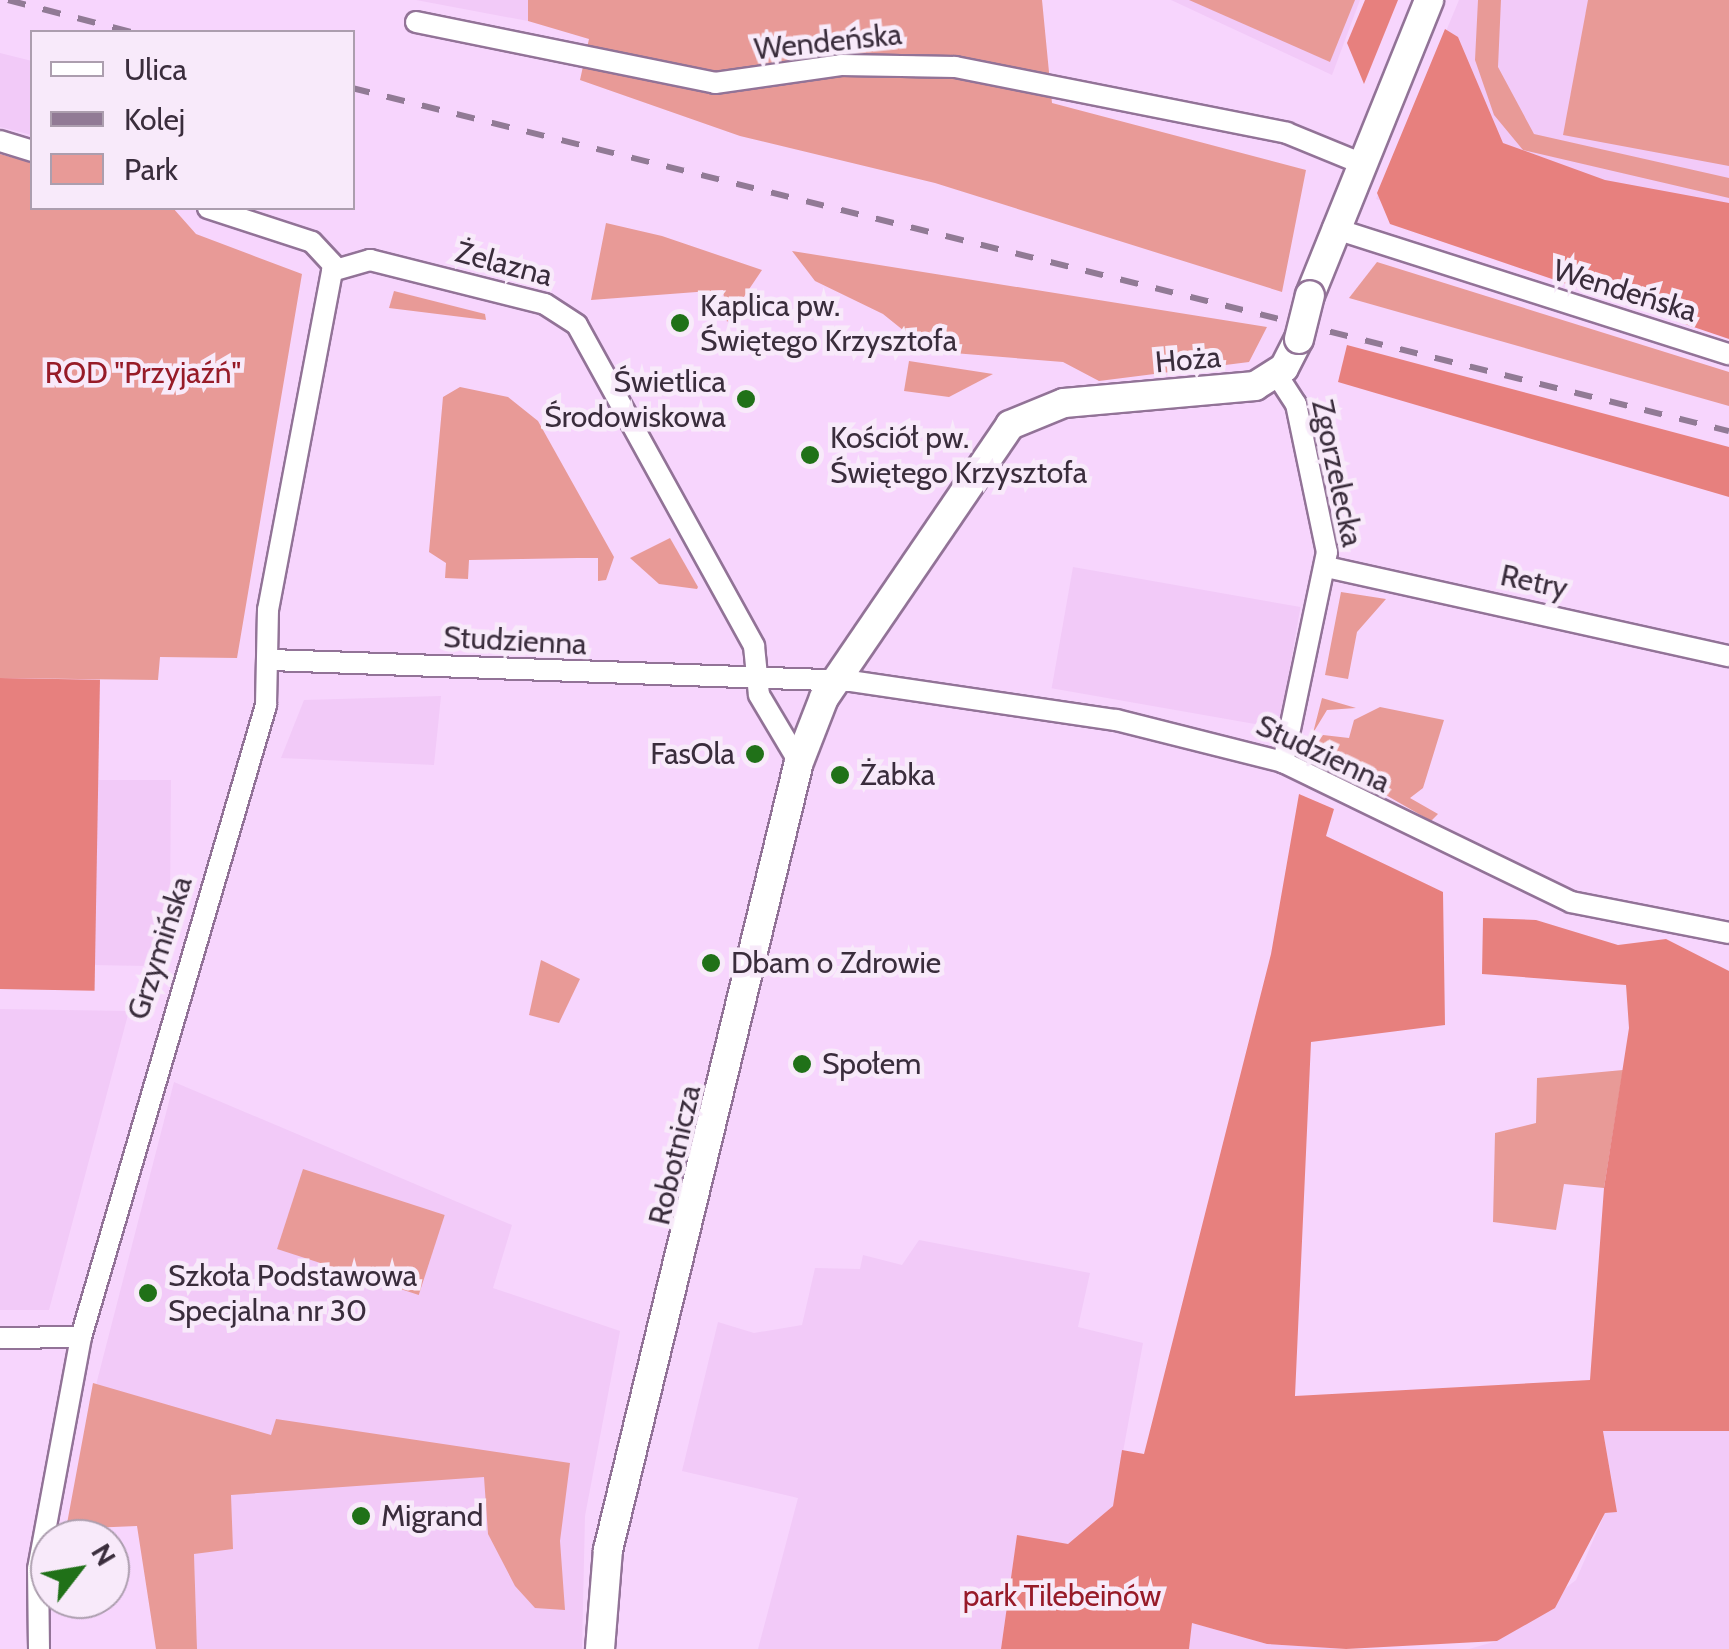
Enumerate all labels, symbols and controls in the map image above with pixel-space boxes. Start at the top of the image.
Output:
street label: Wendeńska [752,16,904,68]
legend [30,30,355,210]
text: Ulica [124,51,187,88]
text: Kolej [124,101,185,138]
text: Park [124,151,178,188]
street label: Żelazna [452,234,556,294]
street label: Wendeńska [1549,252,1701,330]
place label: Kaplica pw. Świętego Krzysztofa [700,288,957,358]
marker: Kaplica pw. Świętego Krzysztofa [669,312,691,334]
street label: Hoża [1154,339,1222,381]
park label: ROD "Przyjaźń" [45,355,241,391]
place label: Świetlica Środowiskowa [544,364,726,434]
marker: Świetlica Środowiskowa [735,388,757,410]
street label: Zgorzelecka [1304,396,1370,550]
place label: Kościół pw. Świętego Krzysztofa [830,420,1087,490]
marker: Kościół pw. Świętego Krzysztofa [799,444,821,466]
street label: Retry [1497,557,1571,607]
street label: Studzienna [442,619,588,663]
street label: Studzienna [1250,707,1396,801]
place label: FasOla [650,736,735,772]
marker: FasOla [744,743,766,765]
place label: Żabka [860,757,935,793]
marker: Żabka [829,764,851,786]
street label: Grzymińska [120,872,200,1024]
place label: Dbam o Zdrowie [731,945,941,981]
marker: Dbam o Zdrowie [700,952,722,974]
place label: Społem [822,1046,921,1082]
marker: Społem [791,1053,813,1075]
street label: Robotnicza [641,1082,709,1228]
place label: Szkoła Podstawowa Specjalna nr 30 [168,1258,417,1328]
marker: Szkoła Podstawowa Specjalna nr 30 [137,1282,159,1304]
place label: Migrand [381,1498,483,1534]
marker: Migrand [350,1505,372,1527]
north arrow [30,1519,130,1619]
text: N [84,1537,124,1572]
park label: park Tilebeinów [963,1578,1161,1614]

